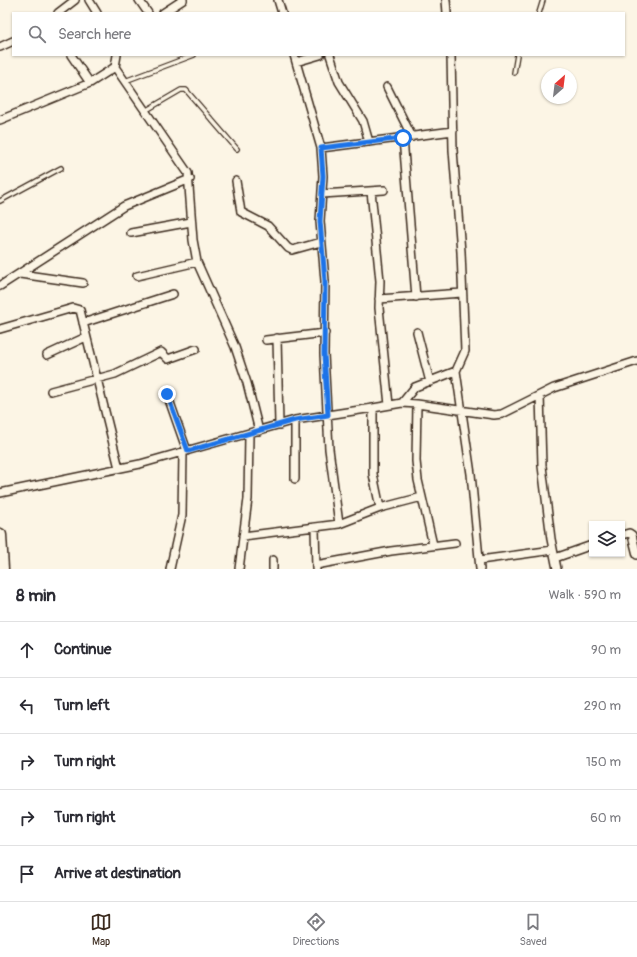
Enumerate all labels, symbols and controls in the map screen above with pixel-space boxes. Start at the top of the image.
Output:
search box [12,12,625,56]
icon: search [26,23,48,45]
text: Search here [58,25,131,44]
north arrow [541,68,577,104]
route start [394,129,412,147]
route end [158,385,176,403]
map controls [589,521,625,557]
button: layers [589,521,625,557]
text: 8 min [16,585,56,606]
text: Walk · 590 m [549,587,621,603]
icon: ahead [16,639,38,661]
text: Continue [54,640,112,659]
text: 90 m [591,642,621,658]
icon: left [16,695,38,717]
text: Turn left [54,696,110,715]
text: 290 m [584,698,621,714]
icon: right [16,751,38,773]
text: Turn right [54,752,115,771]
text: 150 m [586,754,621,770]
icon: right [16,807,38,829]
text: Turn right [54,808,115,827]
text: 60 m [590,810,621,826]
icon: arrive [16,863,38,885]
text: Arrive at destination [54,864,181,883]
tab: Map [90,911,112,948]
tab: Directions [292,911,339,948]
tab: Saved [520,911,547,948]

